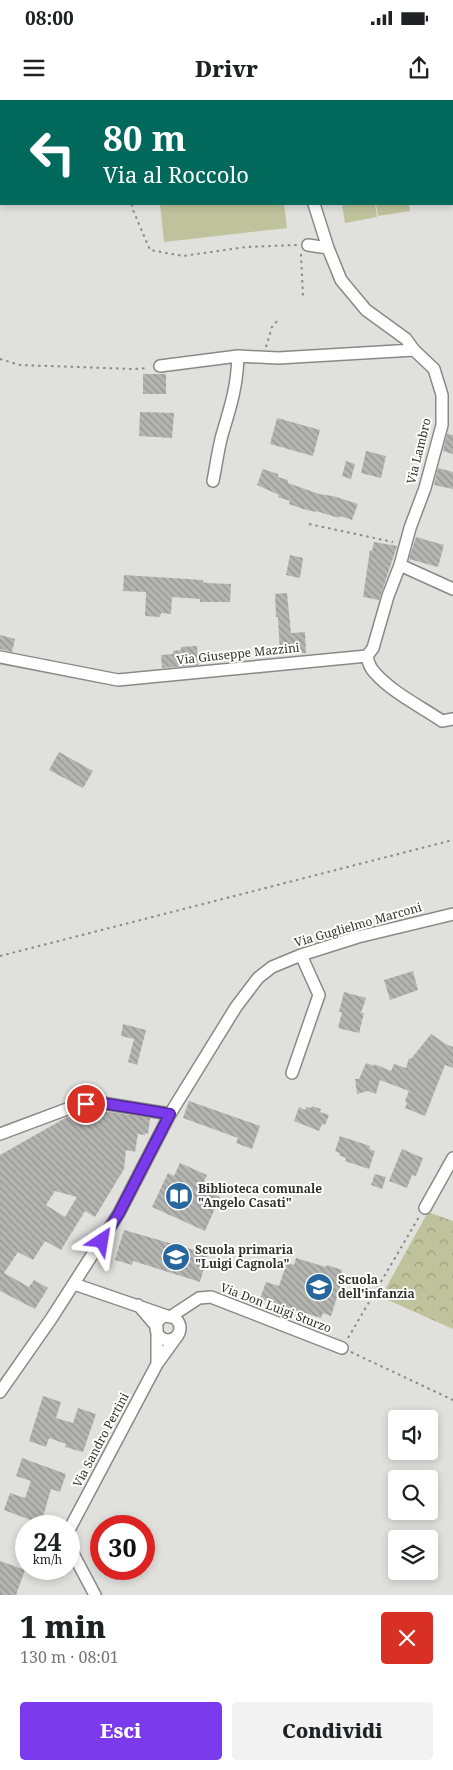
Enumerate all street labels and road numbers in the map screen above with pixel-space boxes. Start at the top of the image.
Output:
street label: Via Lambro [402,416,435,486]
street label: Via Giuseppe Mazzini [176,639,300,668]
street label: Via Guglielmo Marconi [292,898,424,951]
street label: Via Don Luigi Sturzo [218,1278,334,1337]
street label: Via Sandro Pertini [68,1389,133,1490]

